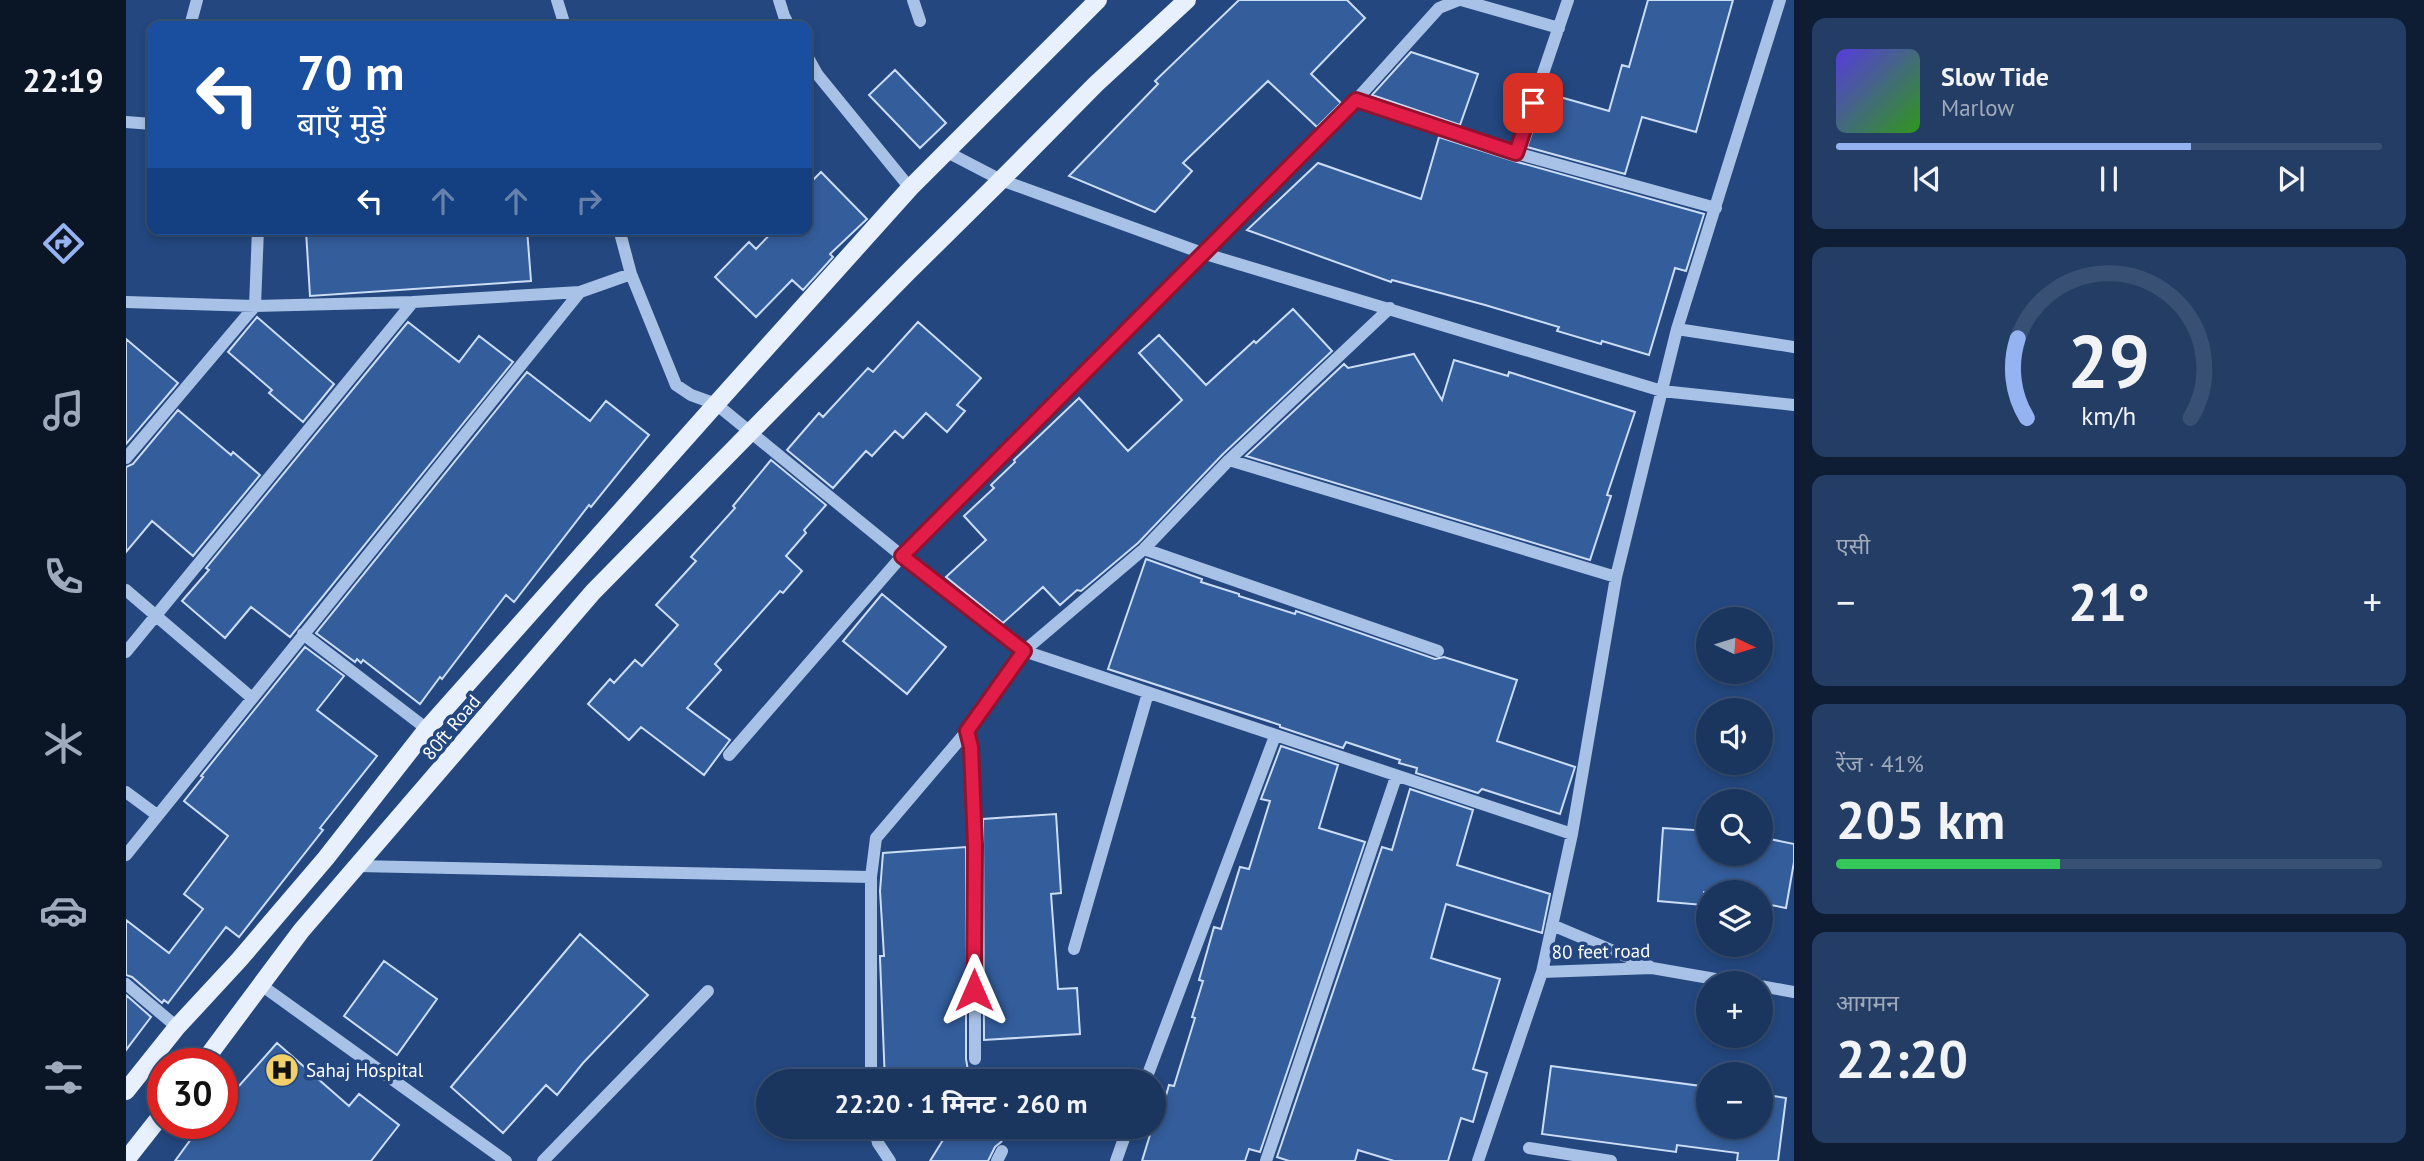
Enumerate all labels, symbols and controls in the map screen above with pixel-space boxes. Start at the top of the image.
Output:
text: 70 m [297,40,404,104]
icon: left [182,49,273,140]
text: 22:19 [22,59,104,101]
text: Slow Tide [1941,60,2049,93]
pin [1503,73,1563,133]
icon: arrive [1514,84,1552,122]
text: Marlow [1941,93,2014,122]
text: बाएँ मुड़ें [297,102,386,144]
icon: previous [1908,160,1946,198]
icon: pause [2090,160,2128,198]
icon: next [2272,160,2310,198]
icon: left [351,182,389,220]
icon: ahead [424,182,462,220]
icon: ahead [497,182,535,220]
icon: right [570,182,608,220]
icon: directions [39,219,88,268]
text: 29 [2068,314,2150,408]
icon: music [39,386,88,435]
text: km/h [2082,400,2136,432]
text: एसी [1836,531,1870,560]
icon: phone [39,552,88,601]
text: 21° [2068,568,2150,635]
text: − [1836,577,1855,626]
text: + [2363,577,2382,626]
north arrow [1696,607,1773,684]
map controls [1696,607,1773,1139]
street label: 80ft Road [417,689,485,765]
button: sound [1696,698,1773,775]
icon: climate [39,719,88,768]
text: रेंज · 41% [1836,749,1924,778]
text: 205 km [1836,786,2005,853]
button: search [1696,789,1773,866]
button: layers [1696,880,1773,957]
icon: car [39,886,88,935]
street label: 80 feet road [1552,938,1650,964]
position arrow [937,953,1011,1027]
button: + [1696,971,1773,1048]
text: आगमन [1836,988,1899,1017]
text: 22:20 [1836,1025,1968,1092]
speed limit sign: 30 [147,1048,238,1139]
hospital icon: Sahaj Hospital [263,1051,301,1089]
icon: filters [39,1053,88,1102]
place label: Sahaj Hospital [306,1058,424,1082]
button: − [1696,1062,1773,1139]
text: 22:20 · 1 मिनट · 260 m [834,1087,1088,1120]

